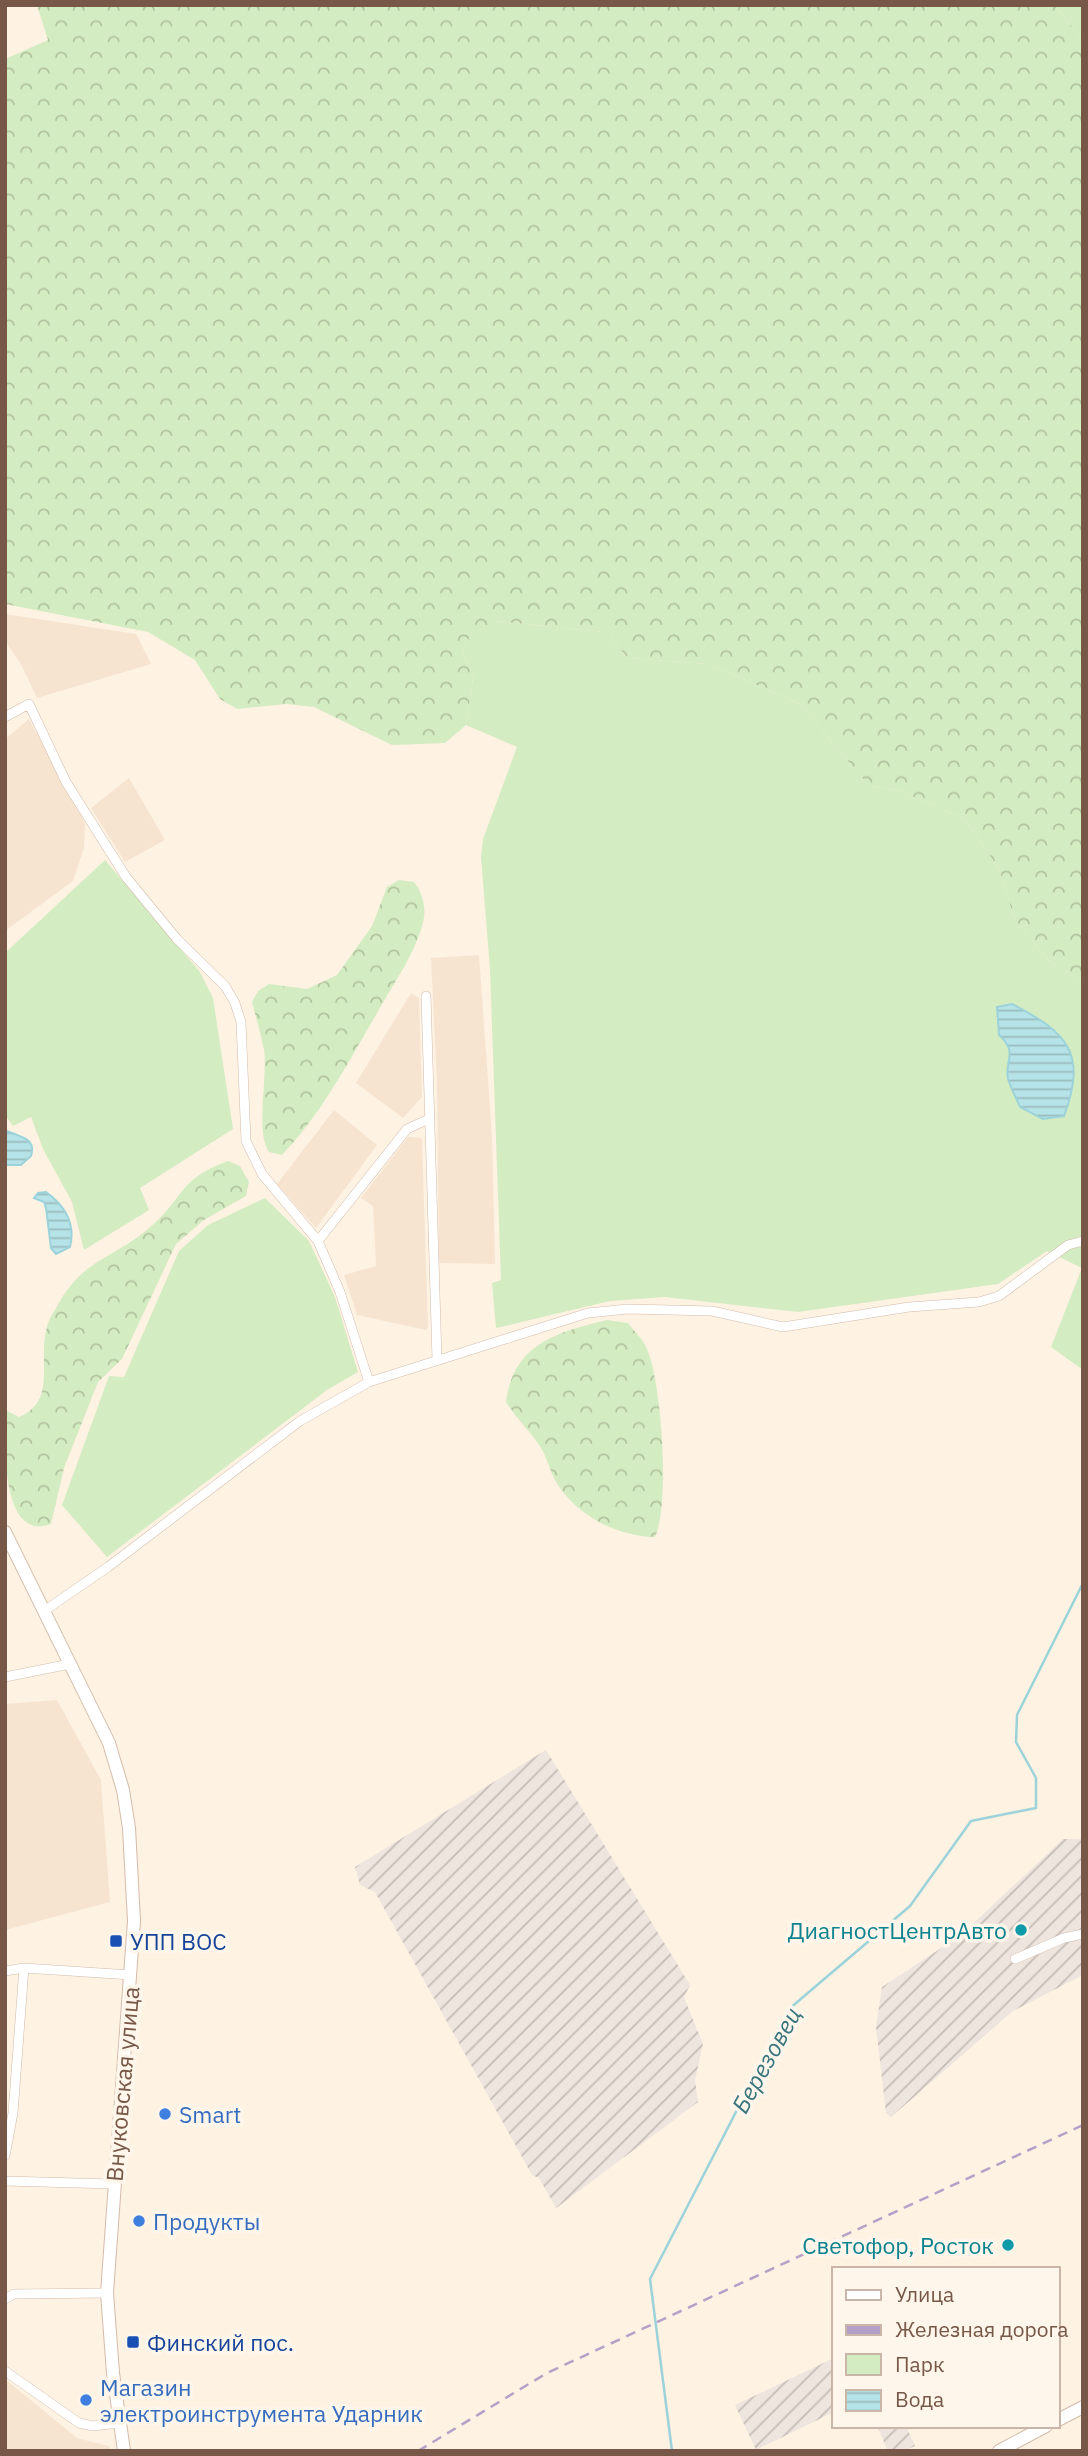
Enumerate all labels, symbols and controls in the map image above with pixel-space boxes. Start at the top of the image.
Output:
place label: ДиагностЦентрАвто [788,1915,1007,1945]
marker: ДиагностЦентрАвто [1013,1922,1029,1938]
place label: УПП ВОС [130,1926,227,1956]
marker: УПП ВОС [108,1933,124,1949]
street label: Внуковская улица [99,1985,145,2183]
water label: Березовец [724,2001,808,2119]
place label: Smart [179,2099,241,2129]
marker: Smart [157,2106,173,2122]
place label: Продукты [153,2206,260,2236]
marker: Продукты [131,2213,147,2229]
place label: Светофор, Росток [802,2230,994,2260]
marker: Светофор, Росток [1000,2237,1016,2253]
legend [832,2267,1060,2428]
text: Улица [895,2280,954,2308]
text: Железная дорога [895,2315,1068,2343]
place label: Финский пос. [147,2327,294,2357]
marker: Финский пос. [125,2334,141,2350]
text: Парк [895,2350,945,2378]
place label: Магазин электроинструмента Ударник [100,2372,423,2428]
text: Вода [895,2385,944,2413]
marker: Магазин электроинструмента Ударник [78,2392,94,2408]

